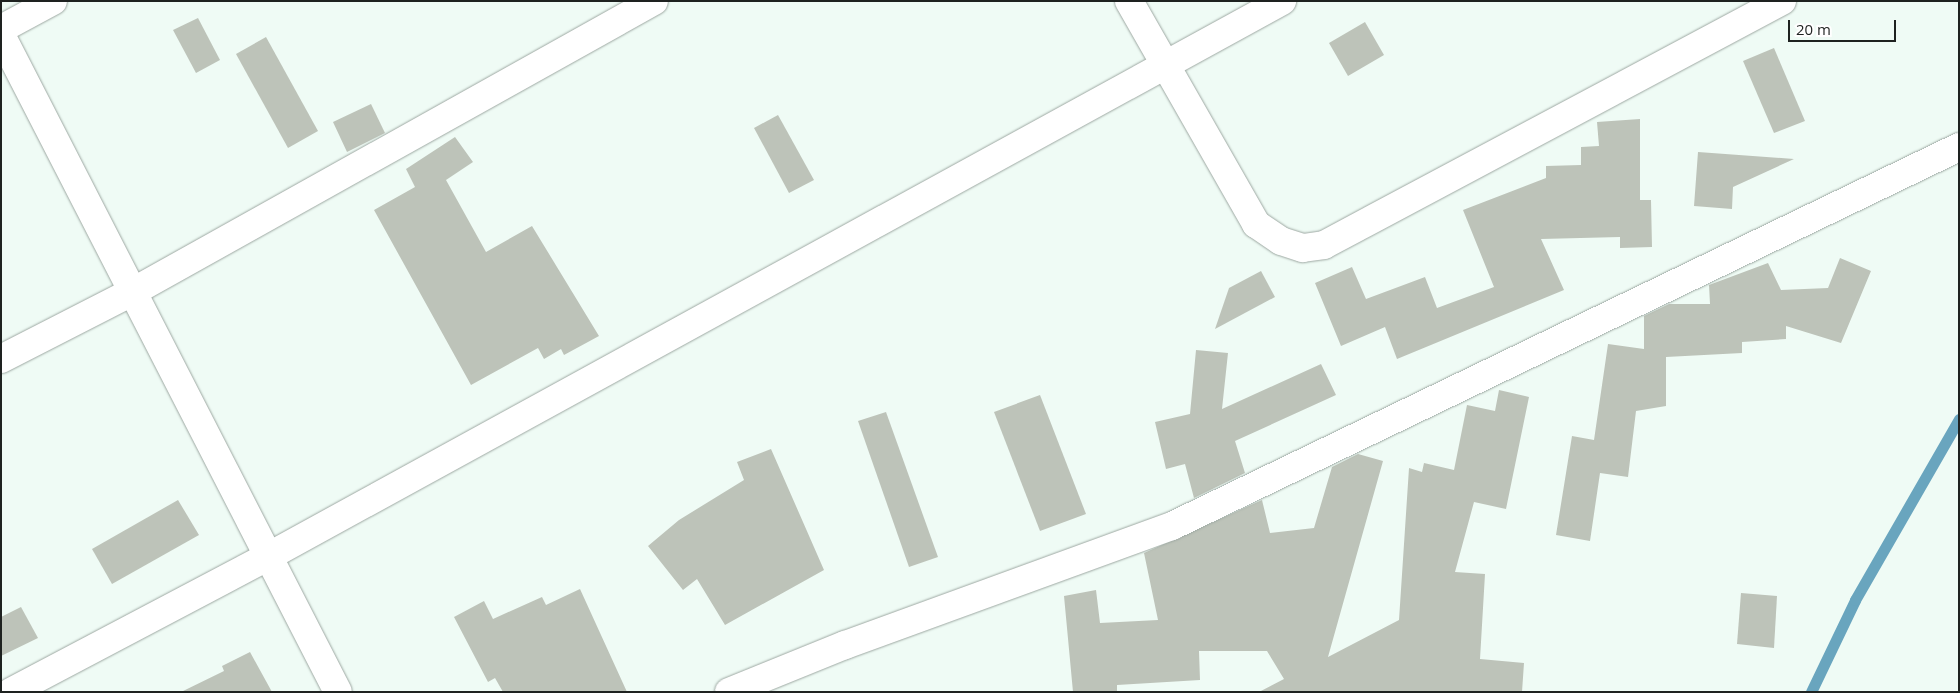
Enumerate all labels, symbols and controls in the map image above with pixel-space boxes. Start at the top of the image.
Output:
scale bar [1790,10,1898,42]
text: 20 m [1796,19,1831,39]

